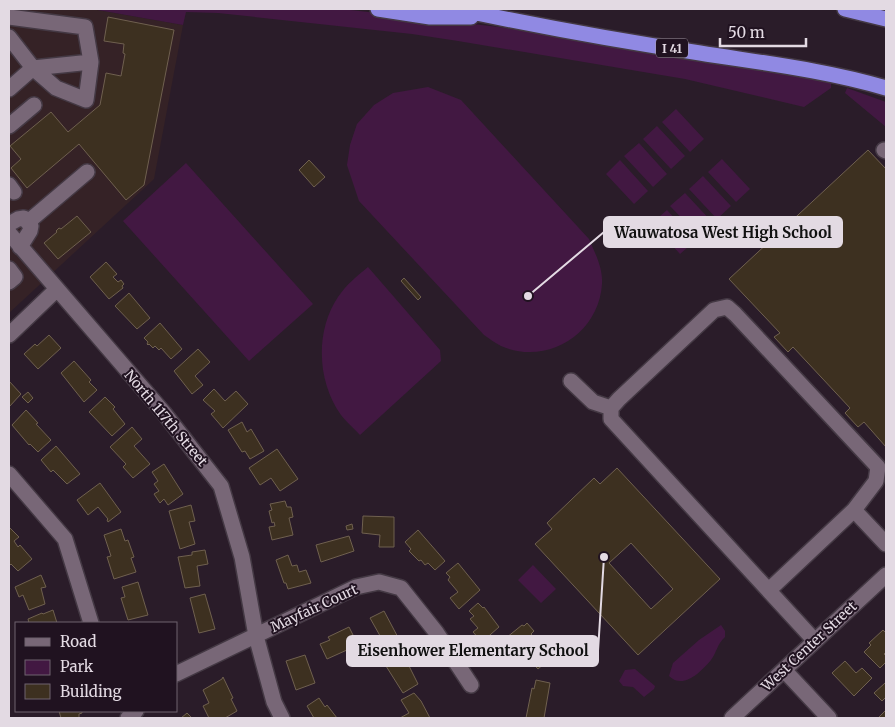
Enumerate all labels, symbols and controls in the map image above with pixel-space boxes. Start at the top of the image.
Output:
scale bar [720,15,806,47]
text: 50 m [728,23,765,42]
road number: I 41 [656,38,688,58]
callout: Wauwatosa West High School [604,217,842,247]
text: Wauwatosa West High School [613,223,832,242]
street label: North 117th Street [120,366,212,470]
street label: Mayfair Court [268,580,361,636]
street label: West Center Street [757,597,861,696]
legend [15,622,178,712]
text: Road [60,632,96,651]
callout: Eisenhower Elementary School [347,636,598,666]
text: Eisenhower Elementary School [357,641,589,660]
text: Park [60,657,94,676]
text: Building [60,682,122,701]

